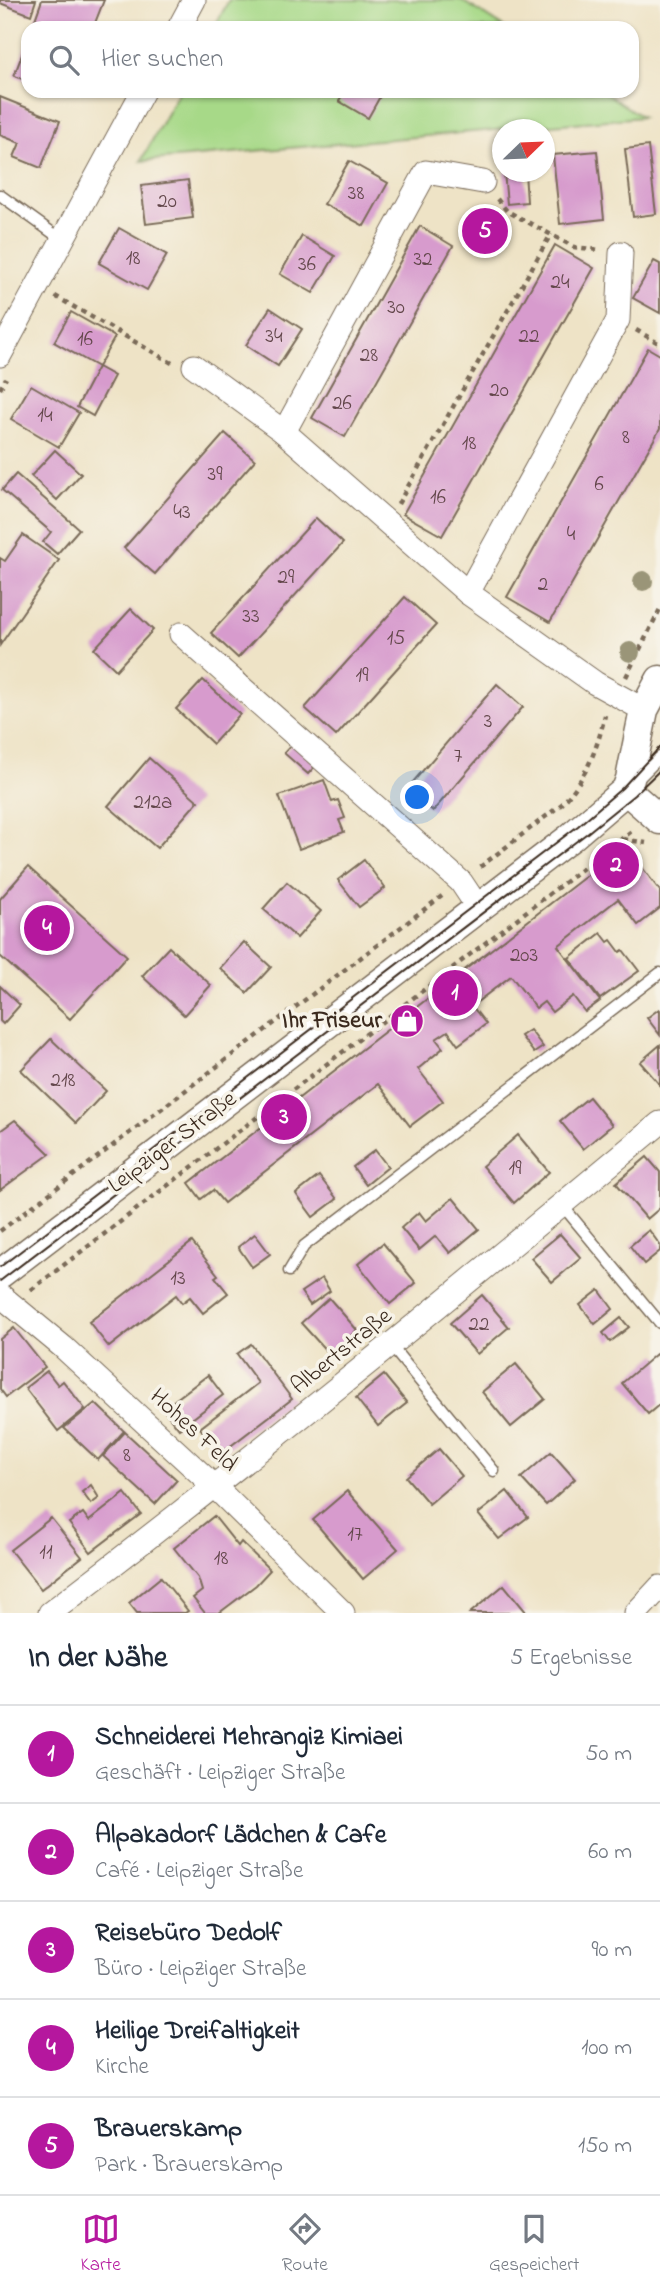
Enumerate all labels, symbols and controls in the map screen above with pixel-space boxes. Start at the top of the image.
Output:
search box [21,21,639,98]
icon: search [45,41,83,79]
text: Hier suchen [101,41,223,79]
north arrow [492,119,555,182]
house number: 38 [348,179,364,209]
house number: 20 [157,187,177,217]
pin: 5 [462,205,508,257]
house number: 18 [126,244,140,274]
house number: 32 [413,245,433,275]
house number: 36 [298,250,316,280]
house number: 24 [550,268,570,298]
house number: 30 [387,293,405,323]
house number: 34 [265,322,283,352]
house number: 22 [519,322,539,352]
house number: 16 [77,325,93,355]
house number: 28 [360,341,378,371]
house number: 20 [489,376,509,406]
house number: 26 [332,389,352,419]
house number: 14 [37,401,53,431]
house number: 8 [622,423,630,453]
house number: 18 [462,429,476,459]
house number: 39 [208,460,223,490]
house number: 6 [594,470,604,500]
house number: 16 [430,483,446,513]
house number: 43 [173,498,191,528]
house number: 4 [567,520,576,550]
house number: 29 [278,563,295,593]
house number: 2 [538,570,548,600]
house number: 33 [242,602,260,632]
house number: 15 [387,624,405,654]
house number: 19 [356,661,369,691]
house number: 3 [484,707,492,737]
house number: 7 [454,742,463,772]
your location [400,780,434,814]
house number: 212a [134,788,172,818]
pin: 2 [593,839,639,891]
pin: 4 [24,902,70,954]
house number: 203 [510,941,538,971]
pin: 1 [432,967,478,1019]
shop icon: Ihr Friseur [388,1002,426,1040]
place label: Ihr Friseur [282,1004,383,1039]
house number: 218 [51,1066,76,1096]
street label: Leipziger Straße [101,1083,245,1203]
pin: 3 [261,1091,307,1143]
house number: 19 [509,1154,522,1184]
house number: 13 [170,1264,186,1294]
street label: Albertstraße [284,1300,401,1404]
house number: 22 [469,1310,489,1340]
street label: Hohes Feld [141,1381,245,1482]
house number: 8 [123,1441,131,1471]
house number: 17 [347,1520,363,1550]
house number: 11 [39,1538,53,1568]
house number: 18 [214,1544,228,1574]
text: In der Nähe [28,1637,168,1681]
text: 5 Ergebnisse [510,1642,632,1675]
text: Schneiderei Mehrangiz Kimiaei [95,1719,403,1757]
text: 1 [47,1738,55,1771]
text: 50 m [585,1738,632,1771]
text: Geschäft · Leipziger Straße [95,1757,345,1790]
text: Alpakadorf Lädchen & Cafe [95,1817,386,1855]
text: 2 [45,1836,57,1869]
text: 60 m [588,1836,632,1869]
text: Café · Leipziger Straße [95,1855,303,1888]
text: Reisebüro Dedolf [95,1915,282,1953]
text: 3 [46,1934,56,1967]
text: 90 m [592,1934,632,1967]
text: Büro · Leipziger Straße [95,1953,306,1986]
text: Heilige Dreifaltigkeit [95,2013,300,2051]
text: 4 [46,2032,56,2065]
text: 100 m [581,2032,632,2065]
text: Kirche [95,2051,149,2084]
text: Brauerskamp [95,2111,242,2149]
text: 5 [44,2130,58,2163]
text: 150 m [578,2130,632,2163]
text: Park · Brauerskamp [95,2149,283,2182]
tab: Karte [81,2210,121,2279]
tab: Route [282,2210,328,2279]
tab: Gespeichert [489,2210,580,2279]

